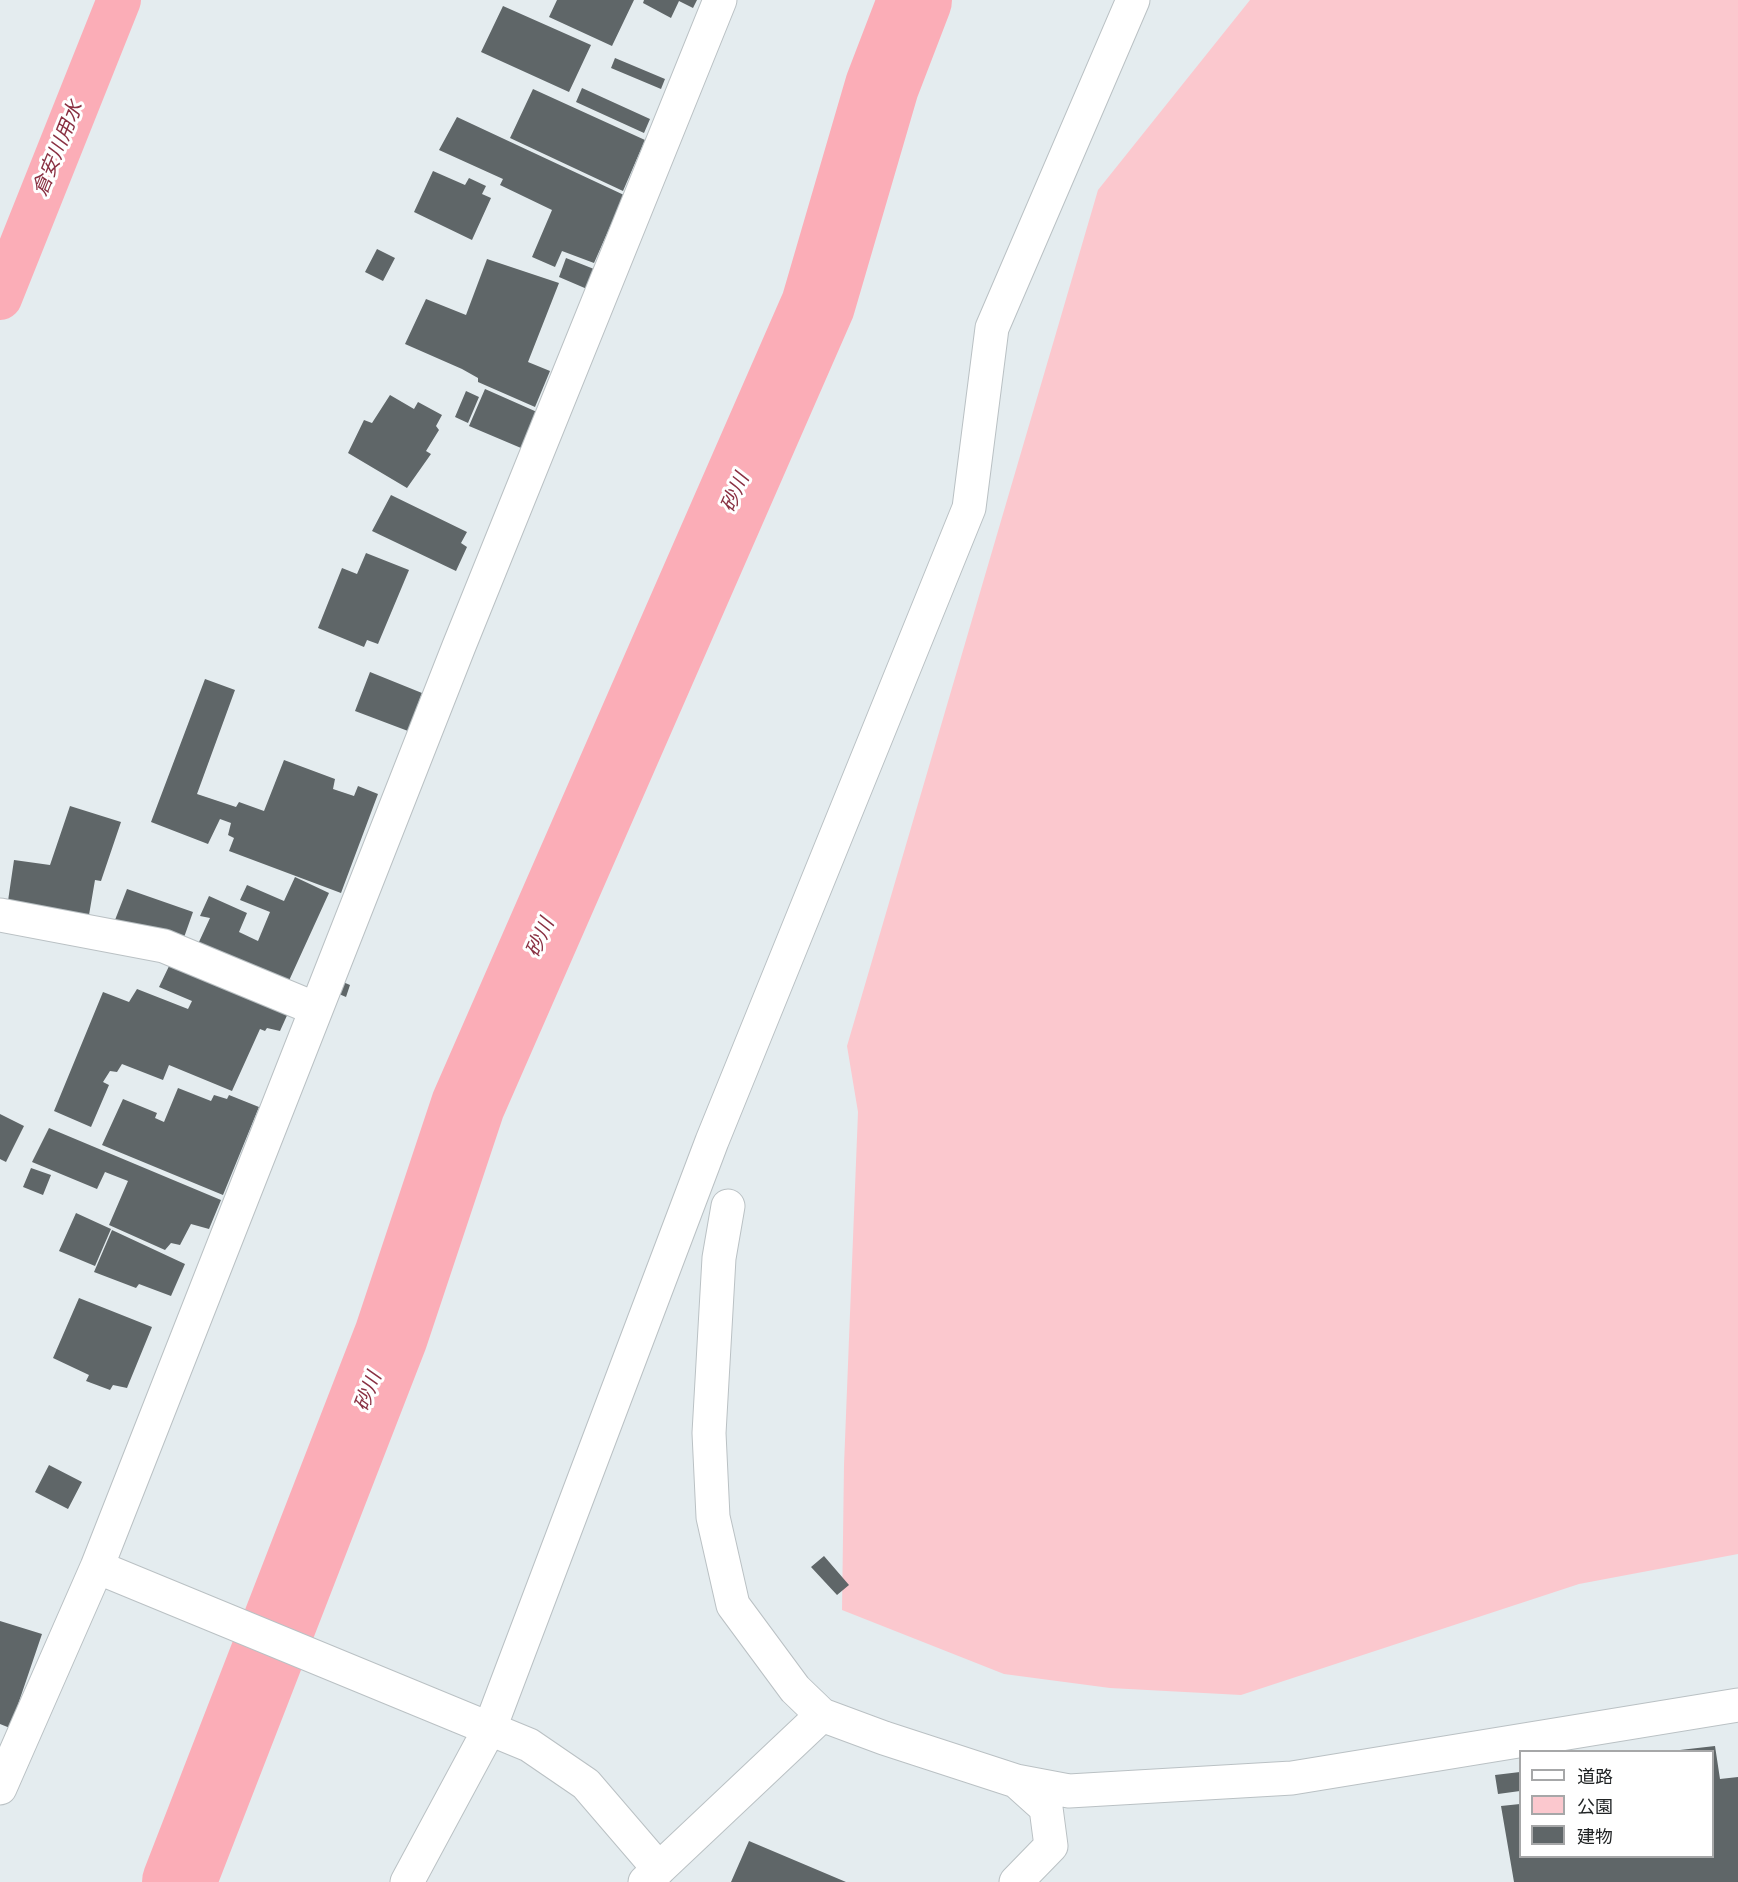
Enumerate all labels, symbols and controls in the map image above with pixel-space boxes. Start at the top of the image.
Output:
water label: 倉安川用水 [29,98,89,200]
water label: 砂川 [717,470,755,516]
water label: 砂川 [522,915,560,961]
water label: 砂川 [351,1369,387,1415]
legend [1519,1750,1714,1858]
text: 道路 [1577,1765,1613,1789]
text: 公園 [1577,1795,1613,1819]
text: 建物 [1577,1825,1613,1849]

